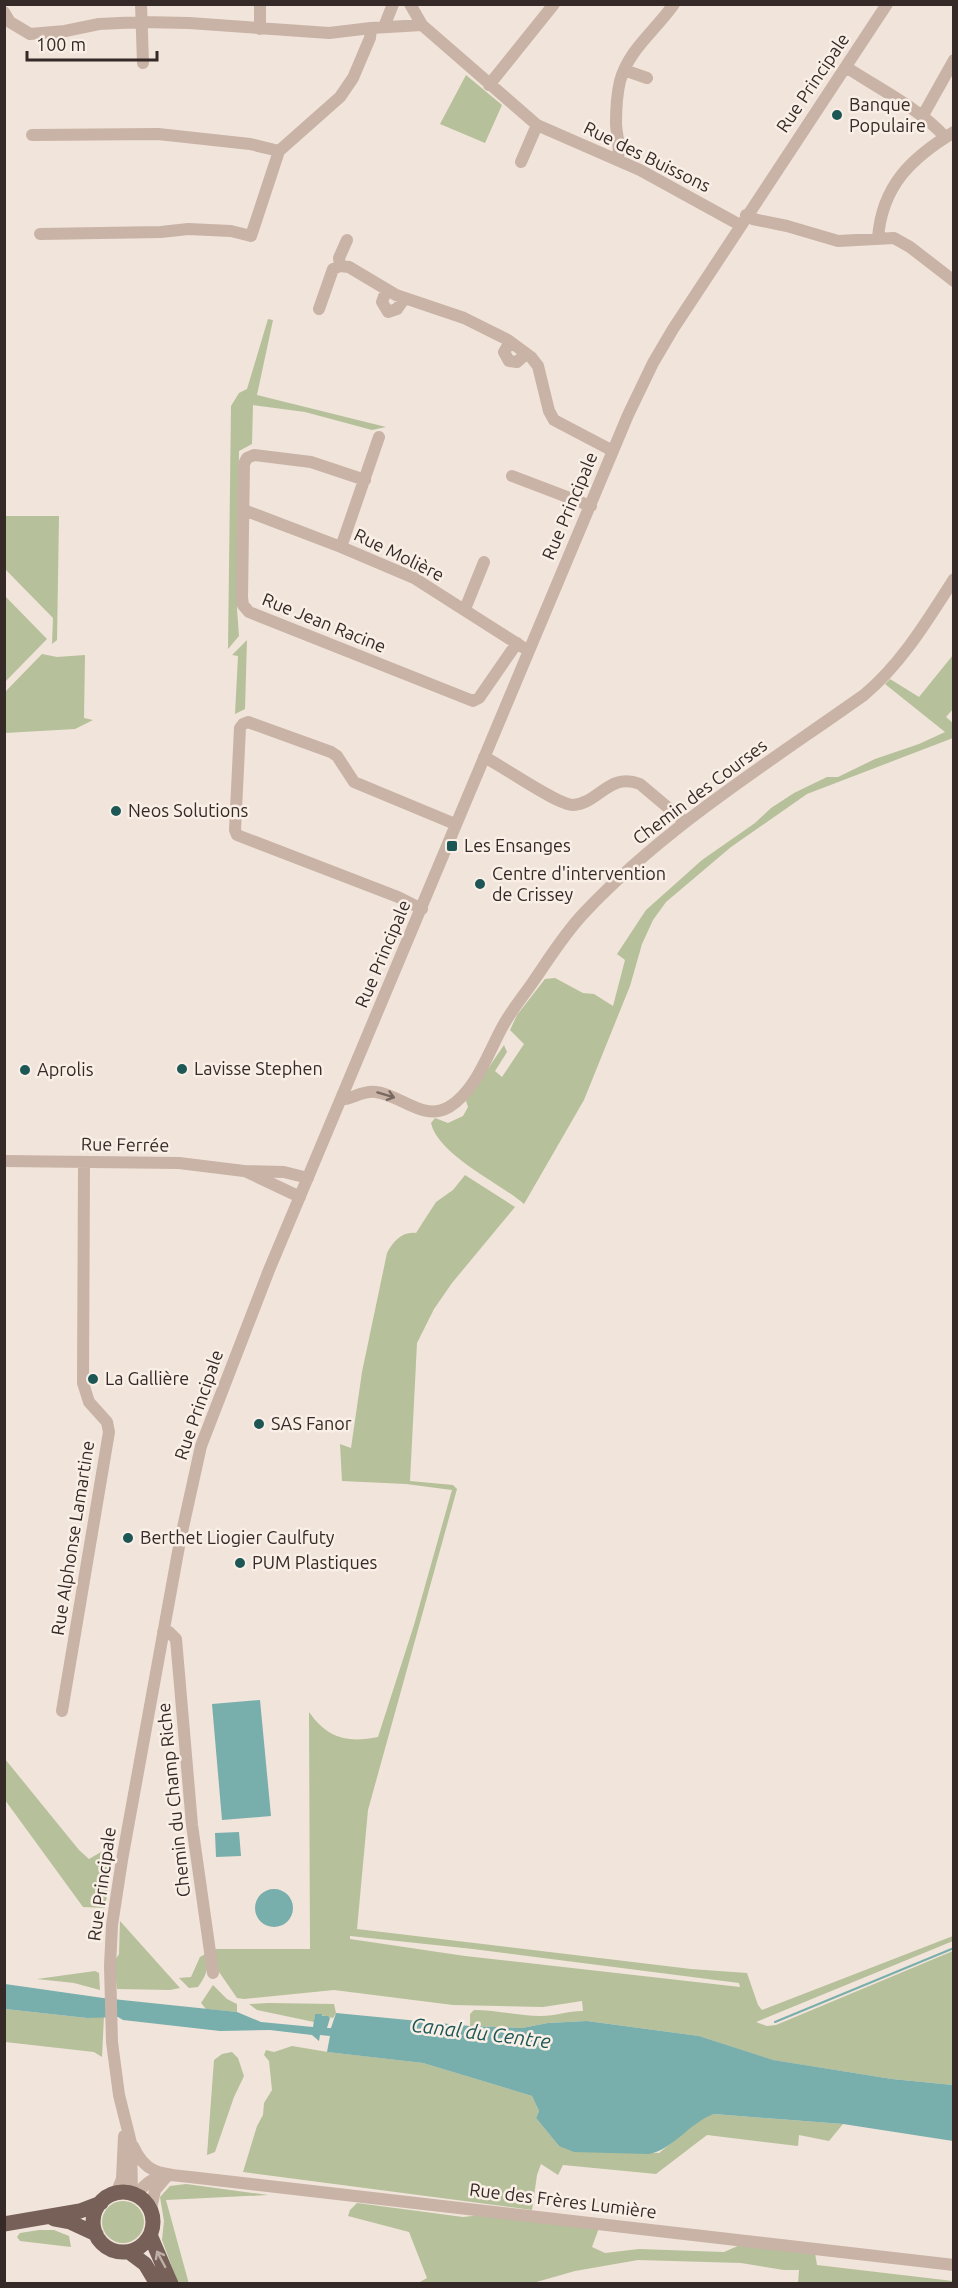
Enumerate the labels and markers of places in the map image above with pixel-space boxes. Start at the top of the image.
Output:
place label: Banque Populaire [849,94,926,135]
marker: Banque Populaire [830,108,844,122]
place label: Neos Solutions [128,800,248,820]
marker: Neos Solutions [109,804,123,818]
place label: Les Ensanges [464,835,571,855]
marker: Les Ensanges [445,839,459,853]
place label: Centre d'intervention de Crissey [492,863,666,904]
marker: Centre d'intervention de Crissey [473,877,487,891]
place label: Lavisse Stephen [194,1058,323,1078]
place label: Aprolis [37,1059,94,1079]
marker: Lavisse Stephen [175,1062,189,1076]
marker: Aprolis [18,1063,32,1077]
place label: La Gallière [105,1368,189,1388]
marker: La Gallière [86,1372,100,1386]
place label: SAS Fanor [271,1413,352,1433]
marker: SAS Fanor [252,1417,266,1431]
place label: Berthet Liogier Caulfuty [140,1527,335,1547]
marker: Berthet Liogier Caulfuty [121,1531,135,1545]
place label: PUM Plastiques [252,1552,378,1572]
marker: PUM Plastiques [233,1556,247,1570]

